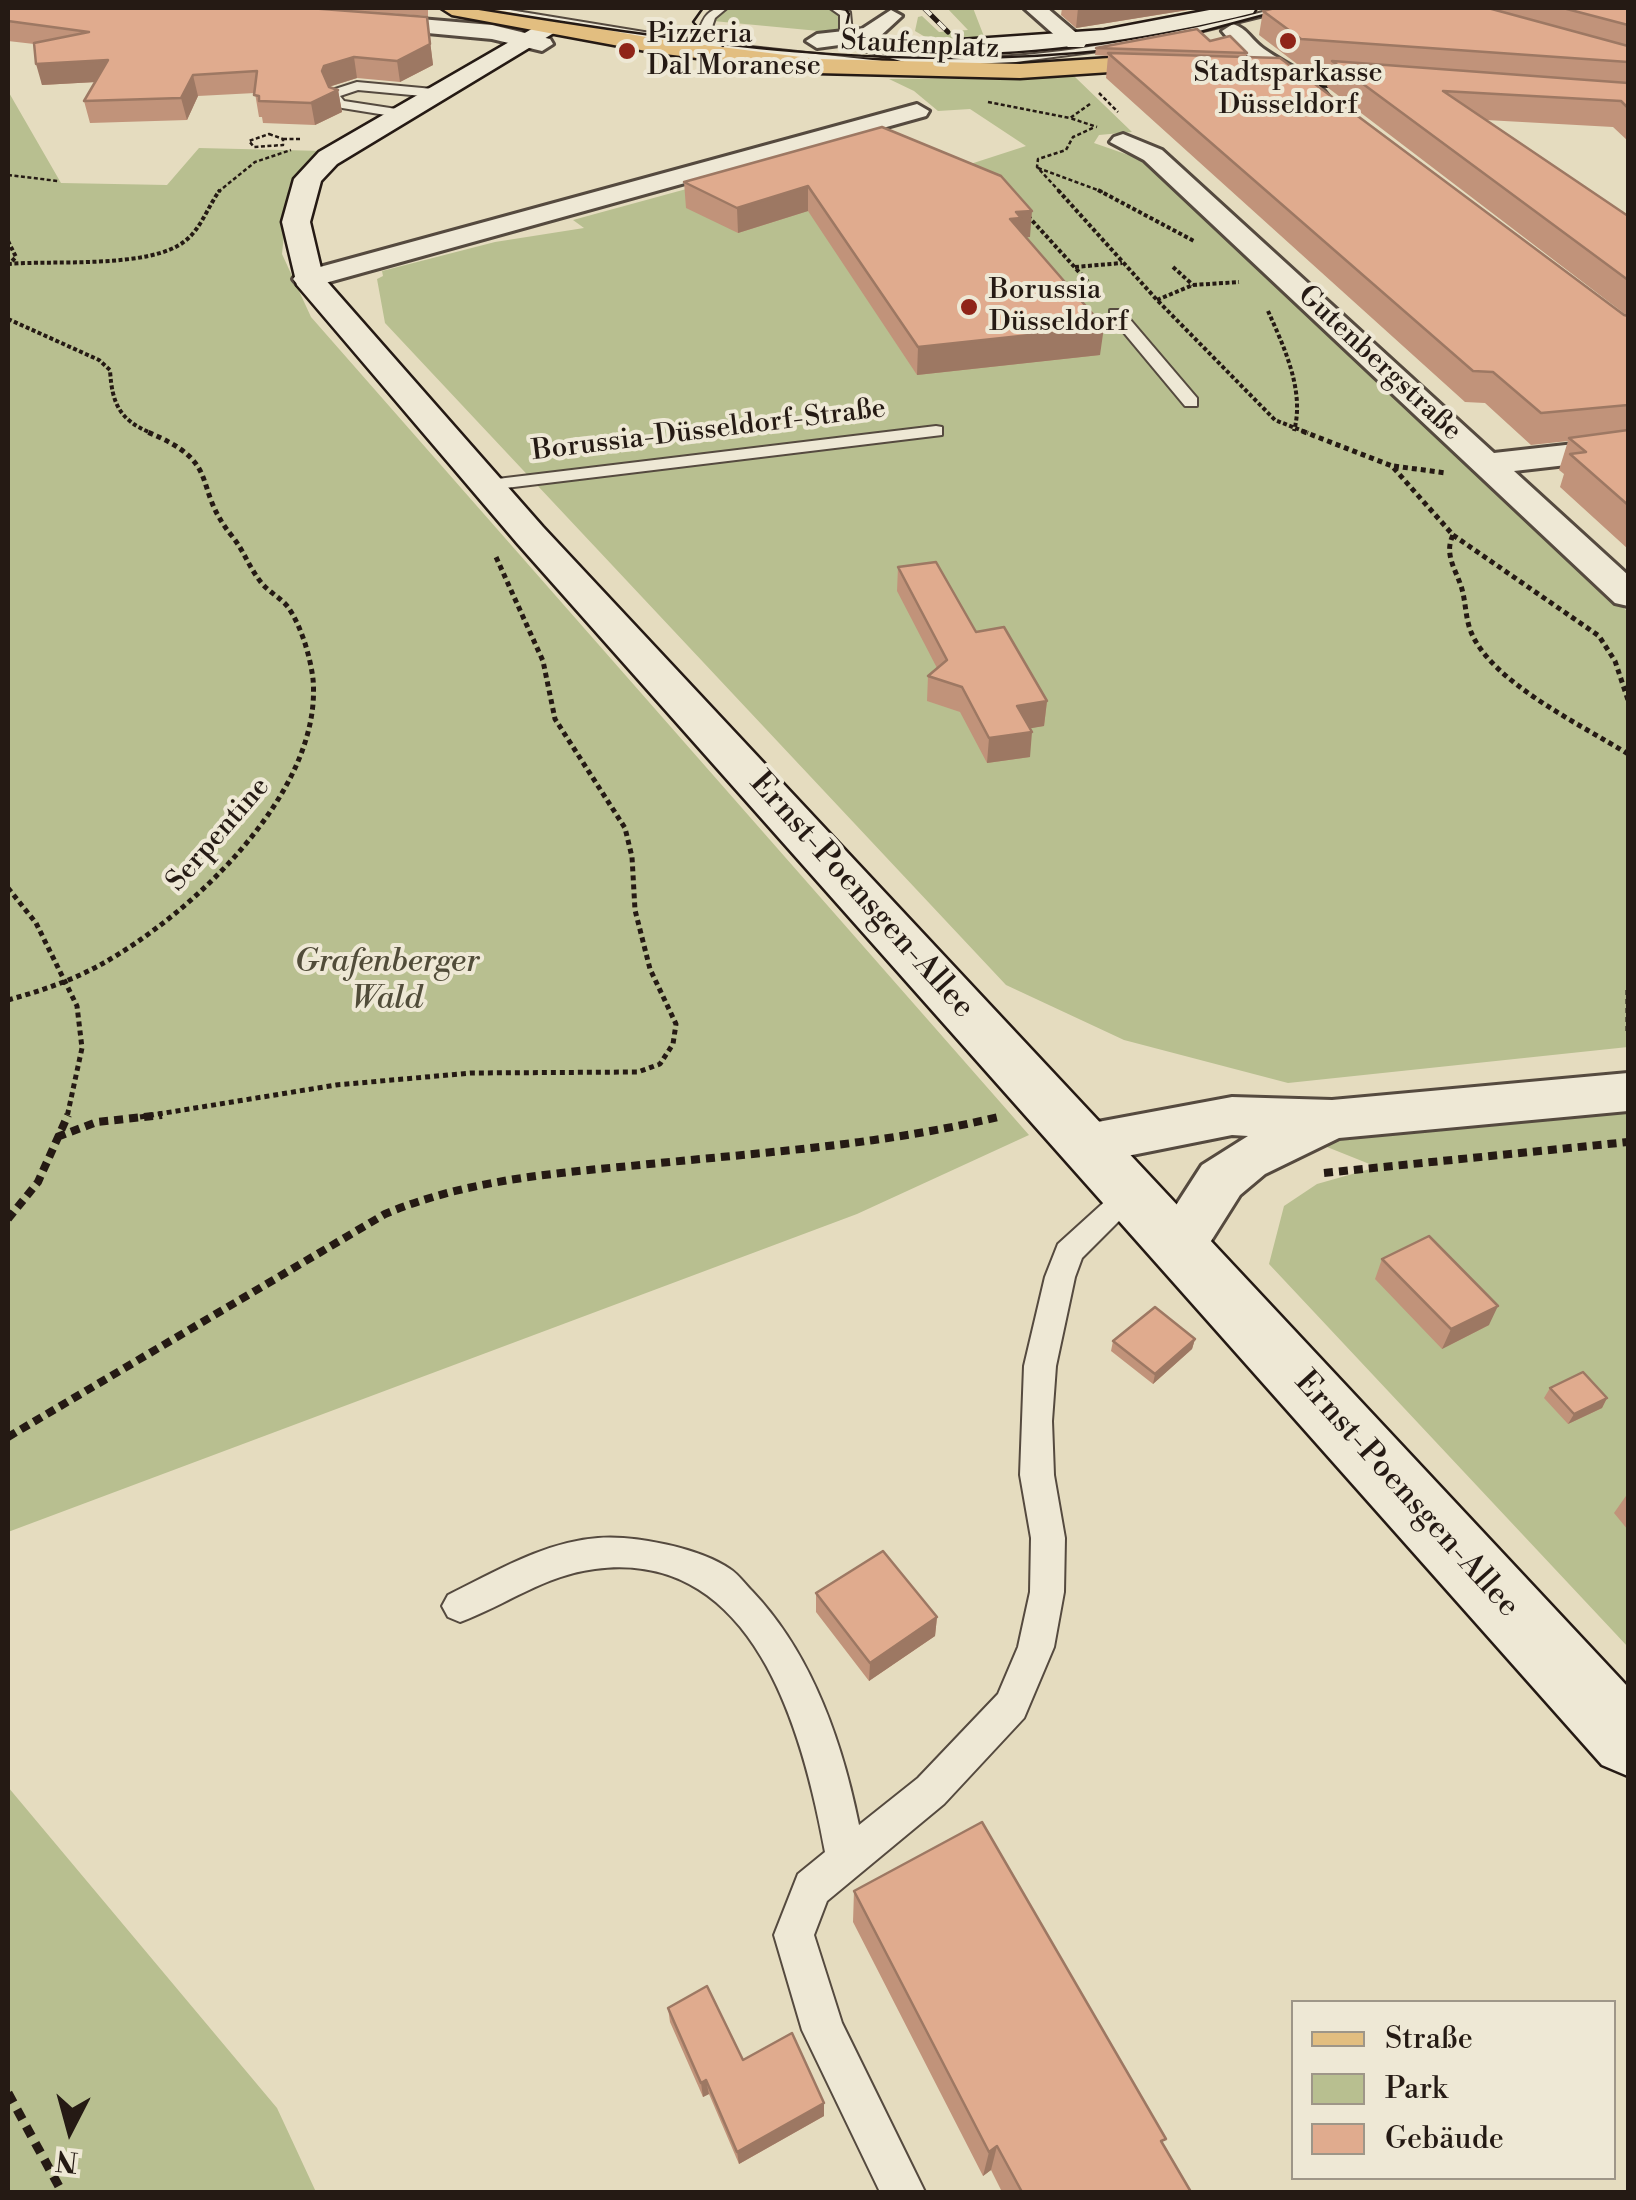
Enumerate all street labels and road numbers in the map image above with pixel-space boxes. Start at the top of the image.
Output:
street label: Staufenplatz [840,25,1000,67]
street label: Gutenbergstraße [1290,279,1468,449]
street label: Borussia-Düsseldorf-Straße [530,393,888,469]
street label: Ernst-Poensgen-Allee [740,765,982,1027]
street label: Serpentine [160,771,278,899]
street label: Ernst-Poensgen-Allee [1285,1364,1527,1626]

